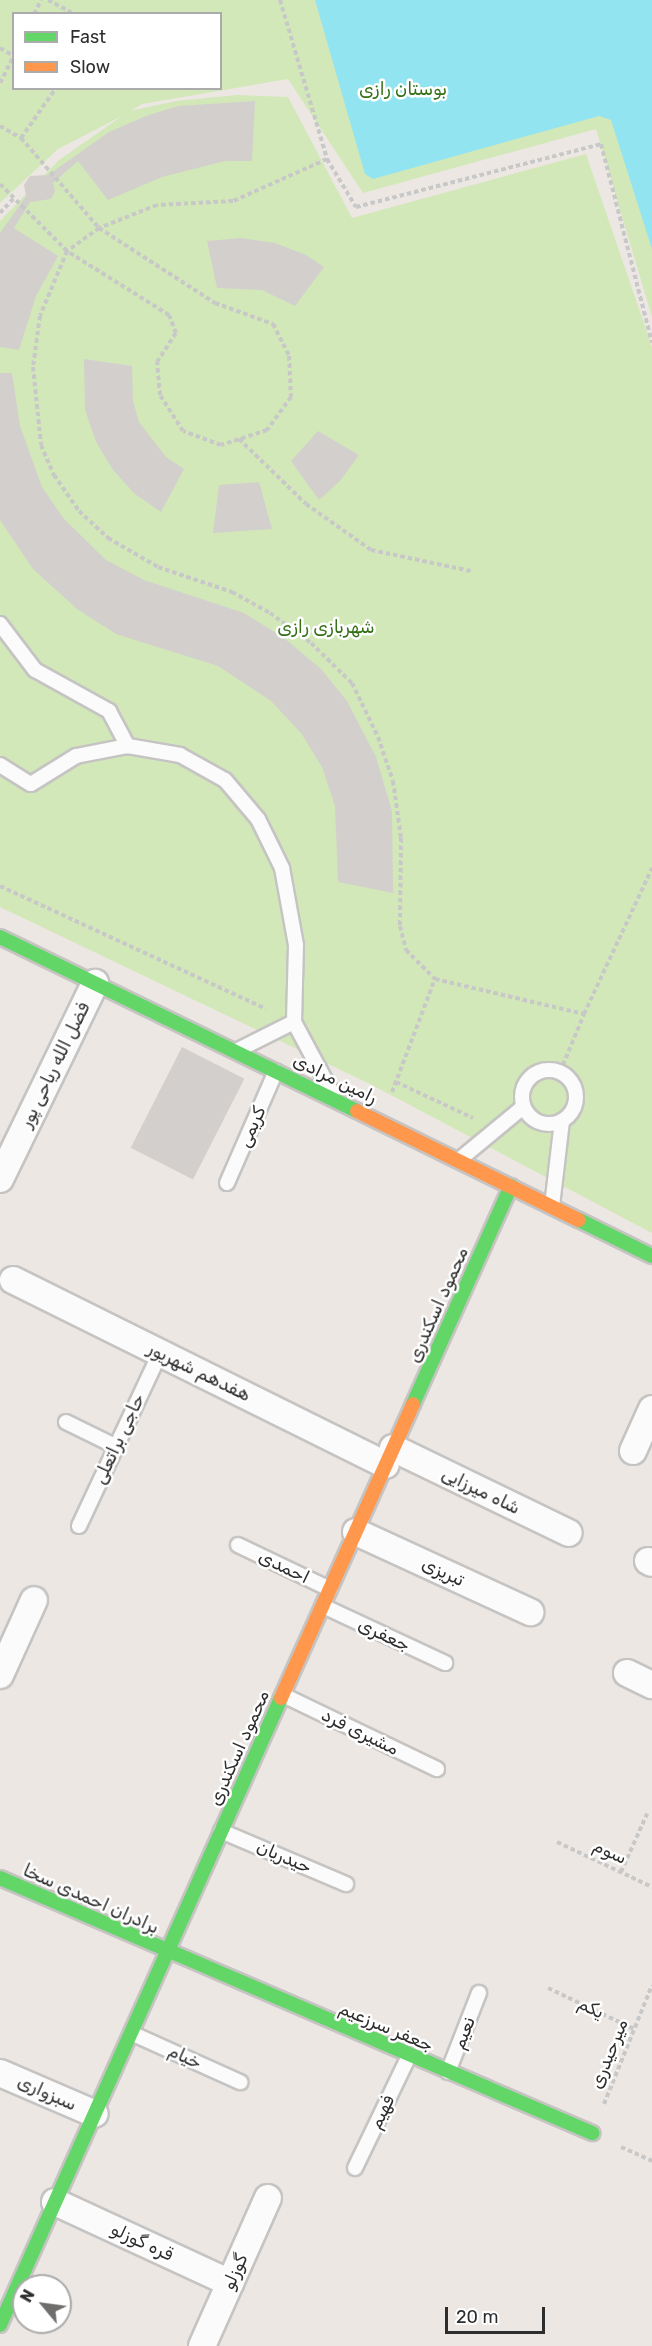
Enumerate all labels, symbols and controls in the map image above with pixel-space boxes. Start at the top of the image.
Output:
legend [12,12,222,90]
text: Fast [70,26,106,48]
text: Slow [70,56,110,78]
park label: بوستان رازی [359,78,447,100]
park label: شهربازی رازی [277,616,375,638]
street label: فضل الله ریاحی پور [15,999,95,1131]
street label: رامین مرادی [289,1049,381,1109]
street label: کریمی [233,1103,271,1151]
street label: محمود اسکندری [403,1244,473,1366]
street label: هفدهم شهریور [144,1338,254,1406]
street label: حاجی براتعلی [89,1390,149,1488]
street label: شاه میرزایی [438,1463,524,1519]
street label: احمدی [255,1546,313,1588]
street label: تبریزی [418,1553,468,1591]
street label: جعفری [355,1614,413,1656]
street label: محمود اسکندری [204,1687,274,1809]
street label: مشیری فرد [318,1704,402,1760]
street label: سوم [590,1835,630,1869]
street label: حیدریان [253,1836,315,1878]
street label: برادران احمدی سخا [20,1859,162,1939]
street label: یکم [574,1993,608,2023]
street label: جعفر سرزعیم [336,1998,436,2056]
street label: نعیم [448,2014,480,2052]
street label: میرحیدری [585,2016,633,2092]
street label: خیام [165,2040,205,2074]
street label: سبزواری [14,2070,80,2116]
street label: فهیم [365,2092,399,2132]
street label: قره گوزلو [107,2218,177,2266]
street label: گوزلو [218,2251,252,2293]
north arrow [12,2274,72,2334]
text: N [16,2286,39,2306]
scale bar [448,2295,548,2333]
text: 20 m [456,2306,498,2328]

